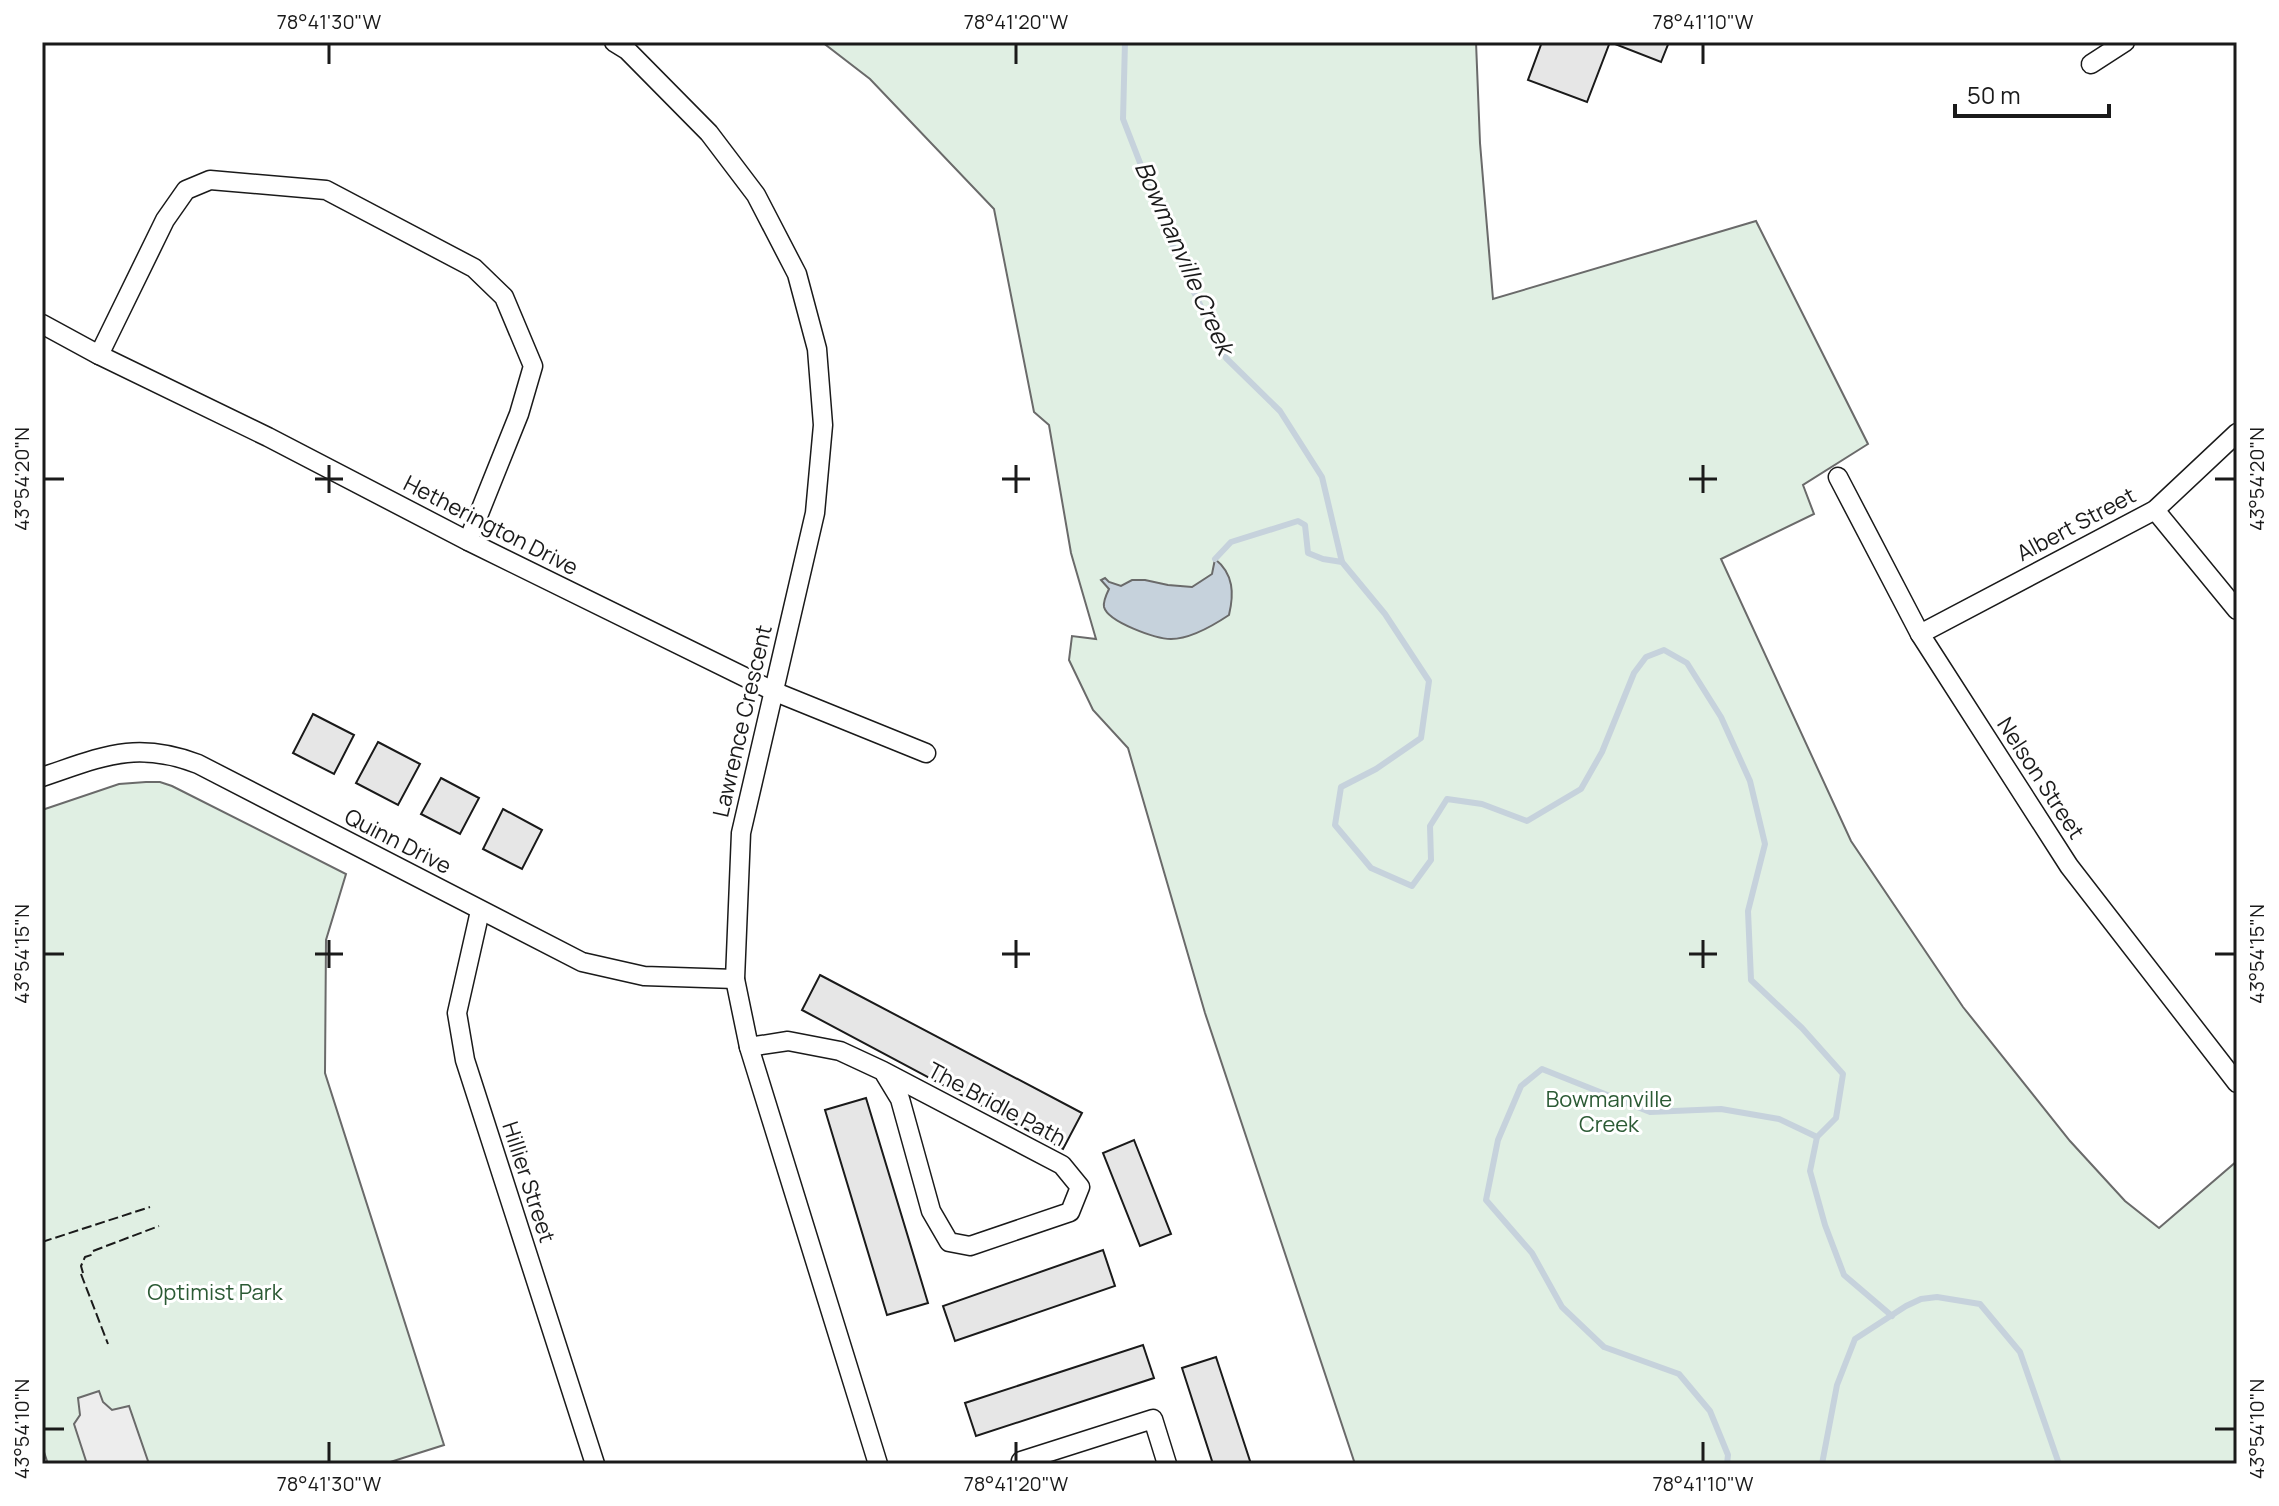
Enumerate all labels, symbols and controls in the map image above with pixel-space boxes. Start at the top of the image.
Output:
text: 78°41'30"W [277,8,381,35]
text: 78°41'20"W [964,8,1069,35]
text: 78°41'10"W [1652,8,1754,35]
scale bar [1955,68,2109,118]
text: 50 m [1967,78,2021,111]
water label: Bowmanville Creek [1128,156,1244,362]
text: 43°54'20"N [8,427,35,531]
text: 43°54'20"N [2243,427,2270,531]
street label: Hetherington Drive [399,468,584,582]
street label: Albert Street [2011,480,2141,568]
street label: Lawrence Crescent [705,622,779,820]
street label: Nelson Street [1990,711,2092,845]
street label: Quinn Drive [339,801,457,881]
text: 43°54'15"N [8,904,35,1004]
text: 43°54'15"N [2243,904,2270,1004]
street label: The Bridle Path [923,1055,1071,1153]
park label: Bowmanville Creek [1546,1084,1672,1139]
street label: Hillier Street [495,1118,563,1246]
park label: Optimist Park [147,1277,284,1307]
text: 43°54'10"N [8,1379,35,1479]
text: 43°54'10"N [2243,1379,2270,1479]
text: 78°41'30"W [277,1470,381,1497]
text: 78°41'20"W [964,1470,1069,1497]
text: 78°41'10"W [1652,1470,1754,1497]

